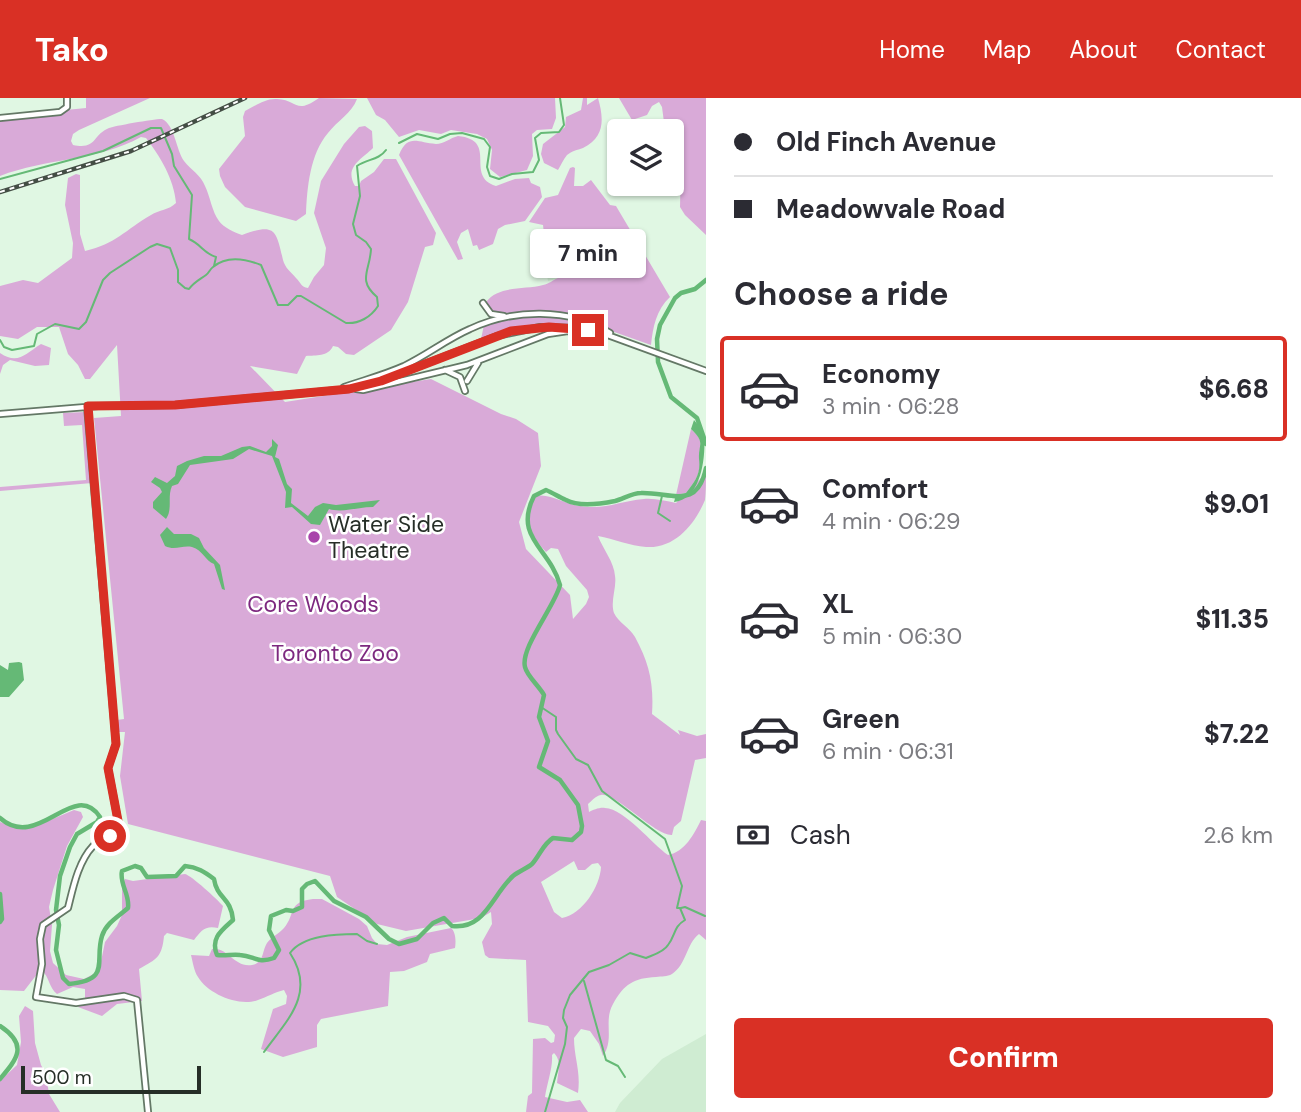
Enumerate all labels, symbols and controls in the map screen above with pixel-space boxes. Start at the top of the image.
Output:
text: Tako [35,28,109,71]
text: Home [879,34,945,65]
text: Map [983,34,1031,65]
text: About [1069,34,1138,65]
text: Contact [1176,34,1266,65]
map controls [607,119,684,196]
button: layers [607,119,684,196]
text: Old Finch Avenue [776,125,996,159]
text: Meadowvale Road [776,192,1005,226]
callout: 7 min [530,229,646,278]
text: 7 min [558,238,618,268]
text: Choose a ride [734,273,949,315]
route end [572,314,604,346]
icon: car [738,357,801,420]
text: Economy [822,357,940,391]
text: $6.68 [1199,372,1269,406]
text: 3 min · 06:28 [822,391,959,421]
icon: car [738,472,801,535]
text: Comfort [822,472,928,506]
text: $9.01 [1204,487,1269,521]
text: 4 min · 06:29 [822,506,960,536]
place label: Water Side Theatre [328,509,444,565]
marker: Water Side Theatre [306,529,322,545]
icon: car [738,587,801,650]
text: XL [822,587,854,621]
park label: Core Woods [247,589,379,619]
text: $11.35 [1195,602,1269,636]
text: 5 min · 06:30 [822,621,962,651]
park label: Toronto Zoo [271,638,399,668]
icon: car [738,702,801,765]
text: Green [822,702,900,736]
text: $7.22 [1204,717,1269,751]
text: 6 min · 06:31 [822,736,954,766]
icon: cash [734,816,772,854]
text: Cash [790,818,851,852]
route start [94,820,126,852]
text: 2.6 km [1203,820,1273,850]
button: Confirm [734,1018,1273,1098]
scale bar [21,1063,201,1095]
text: 500 m [32,1065,92,1090]

